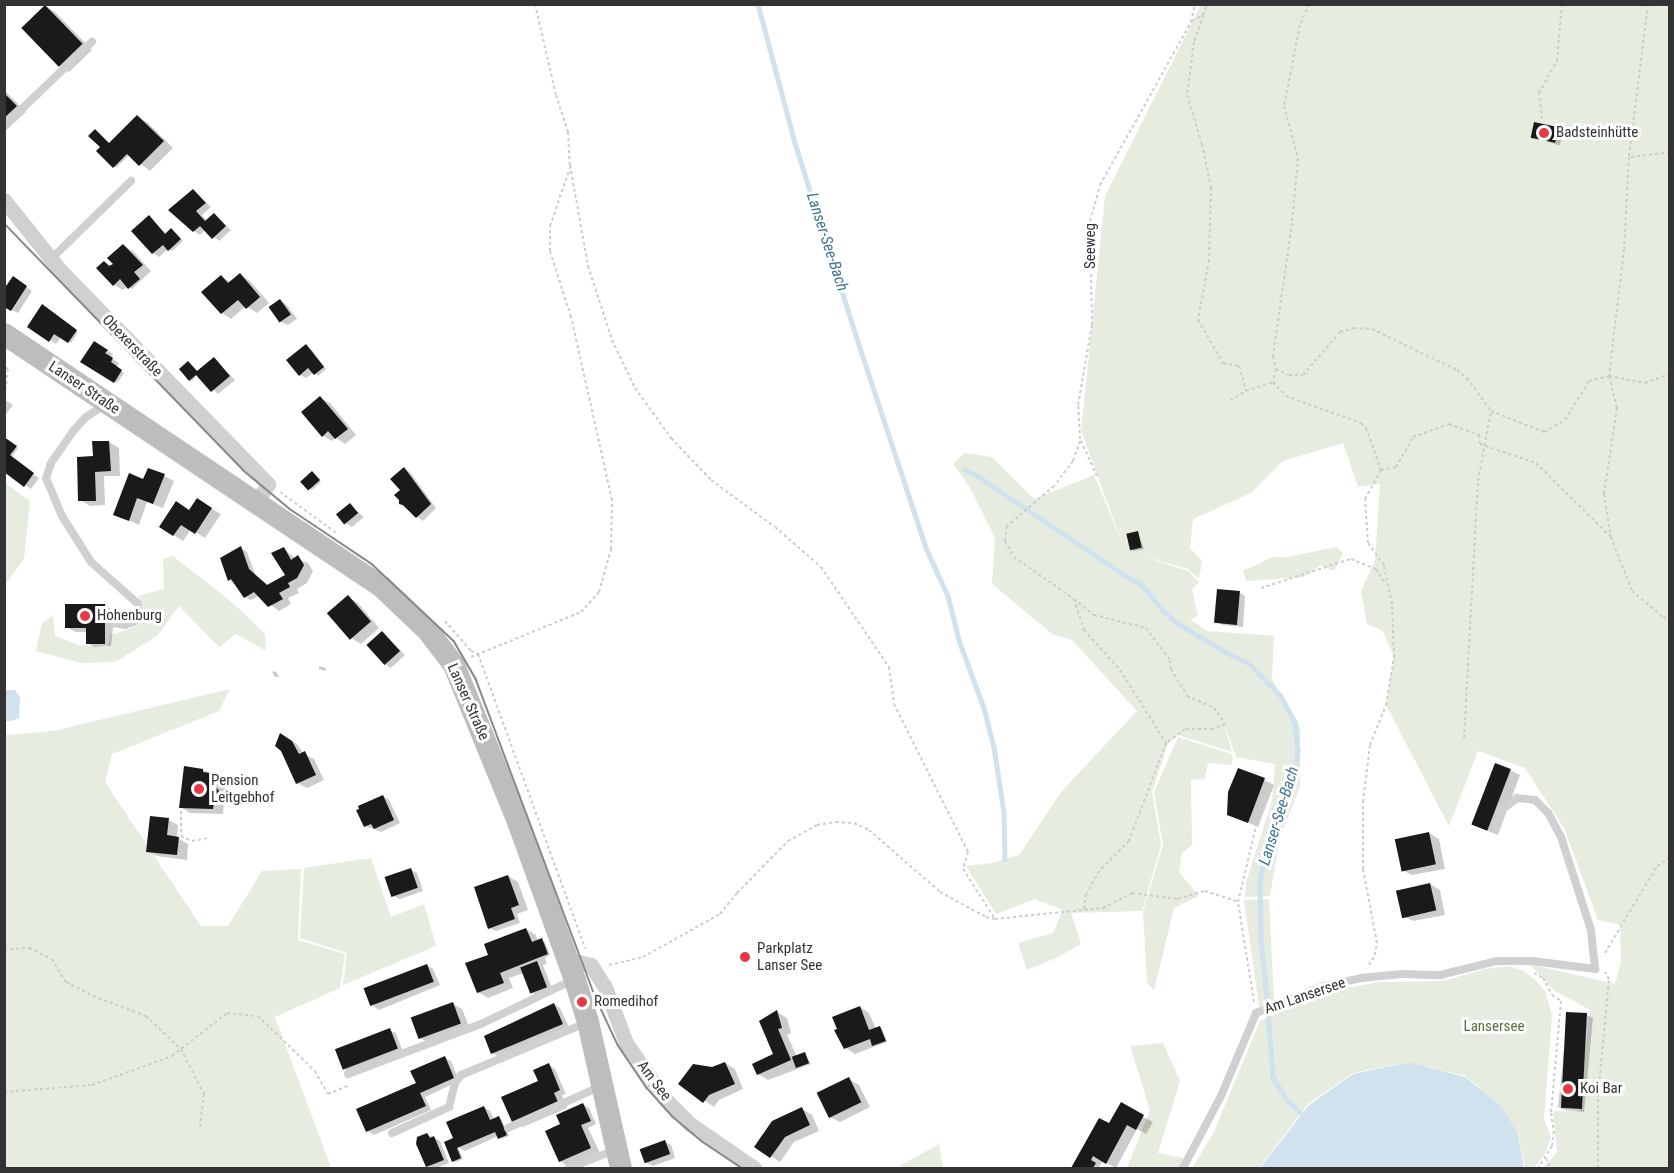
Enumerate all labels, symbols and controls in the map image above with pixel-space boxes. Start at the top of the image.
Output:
place label: Badsteinhütte [1556,124,1638,142]
marker: Badsteinhütte [1537,126,1551,140]
water label: Lanser-See-Bach [802,190,852,294]
street label: Seeweg [1082,223,1100,269]
street label: Obexerstraße [98,311,166,381]
street label: Lanser Straße [45,358,123,418]
place label: Hohenburg [97,607,162,625]
marker: Hohenburg [78,609,92,623]
street label: Lanser Straße [443,661,493,743]
water label: Lanser-See-Bach [1255,764,1303,868]
place label: Pension Leitgebhof [211,771,274,806]
marker: Pension Leitgebhof [192,782,206,796]
place label: Parkplatz Lanser See [757,939,822,974]
marker: Parkplatz Lanser See [738,950,752,964]
street label: Am Lansersee [1262,974,1348,1018]
place label: Romedihof [594,993,658,1011]
marker: Romedihof [575,995,589,1009]
park label: Lansersee [1464,1018,1524,1036]
street label: Am See [633,1058,675,1104]
place label: Koi Bar [1580,1080,1622,1098]
marker: Koi Bar [1561,1082,1575,1096]

